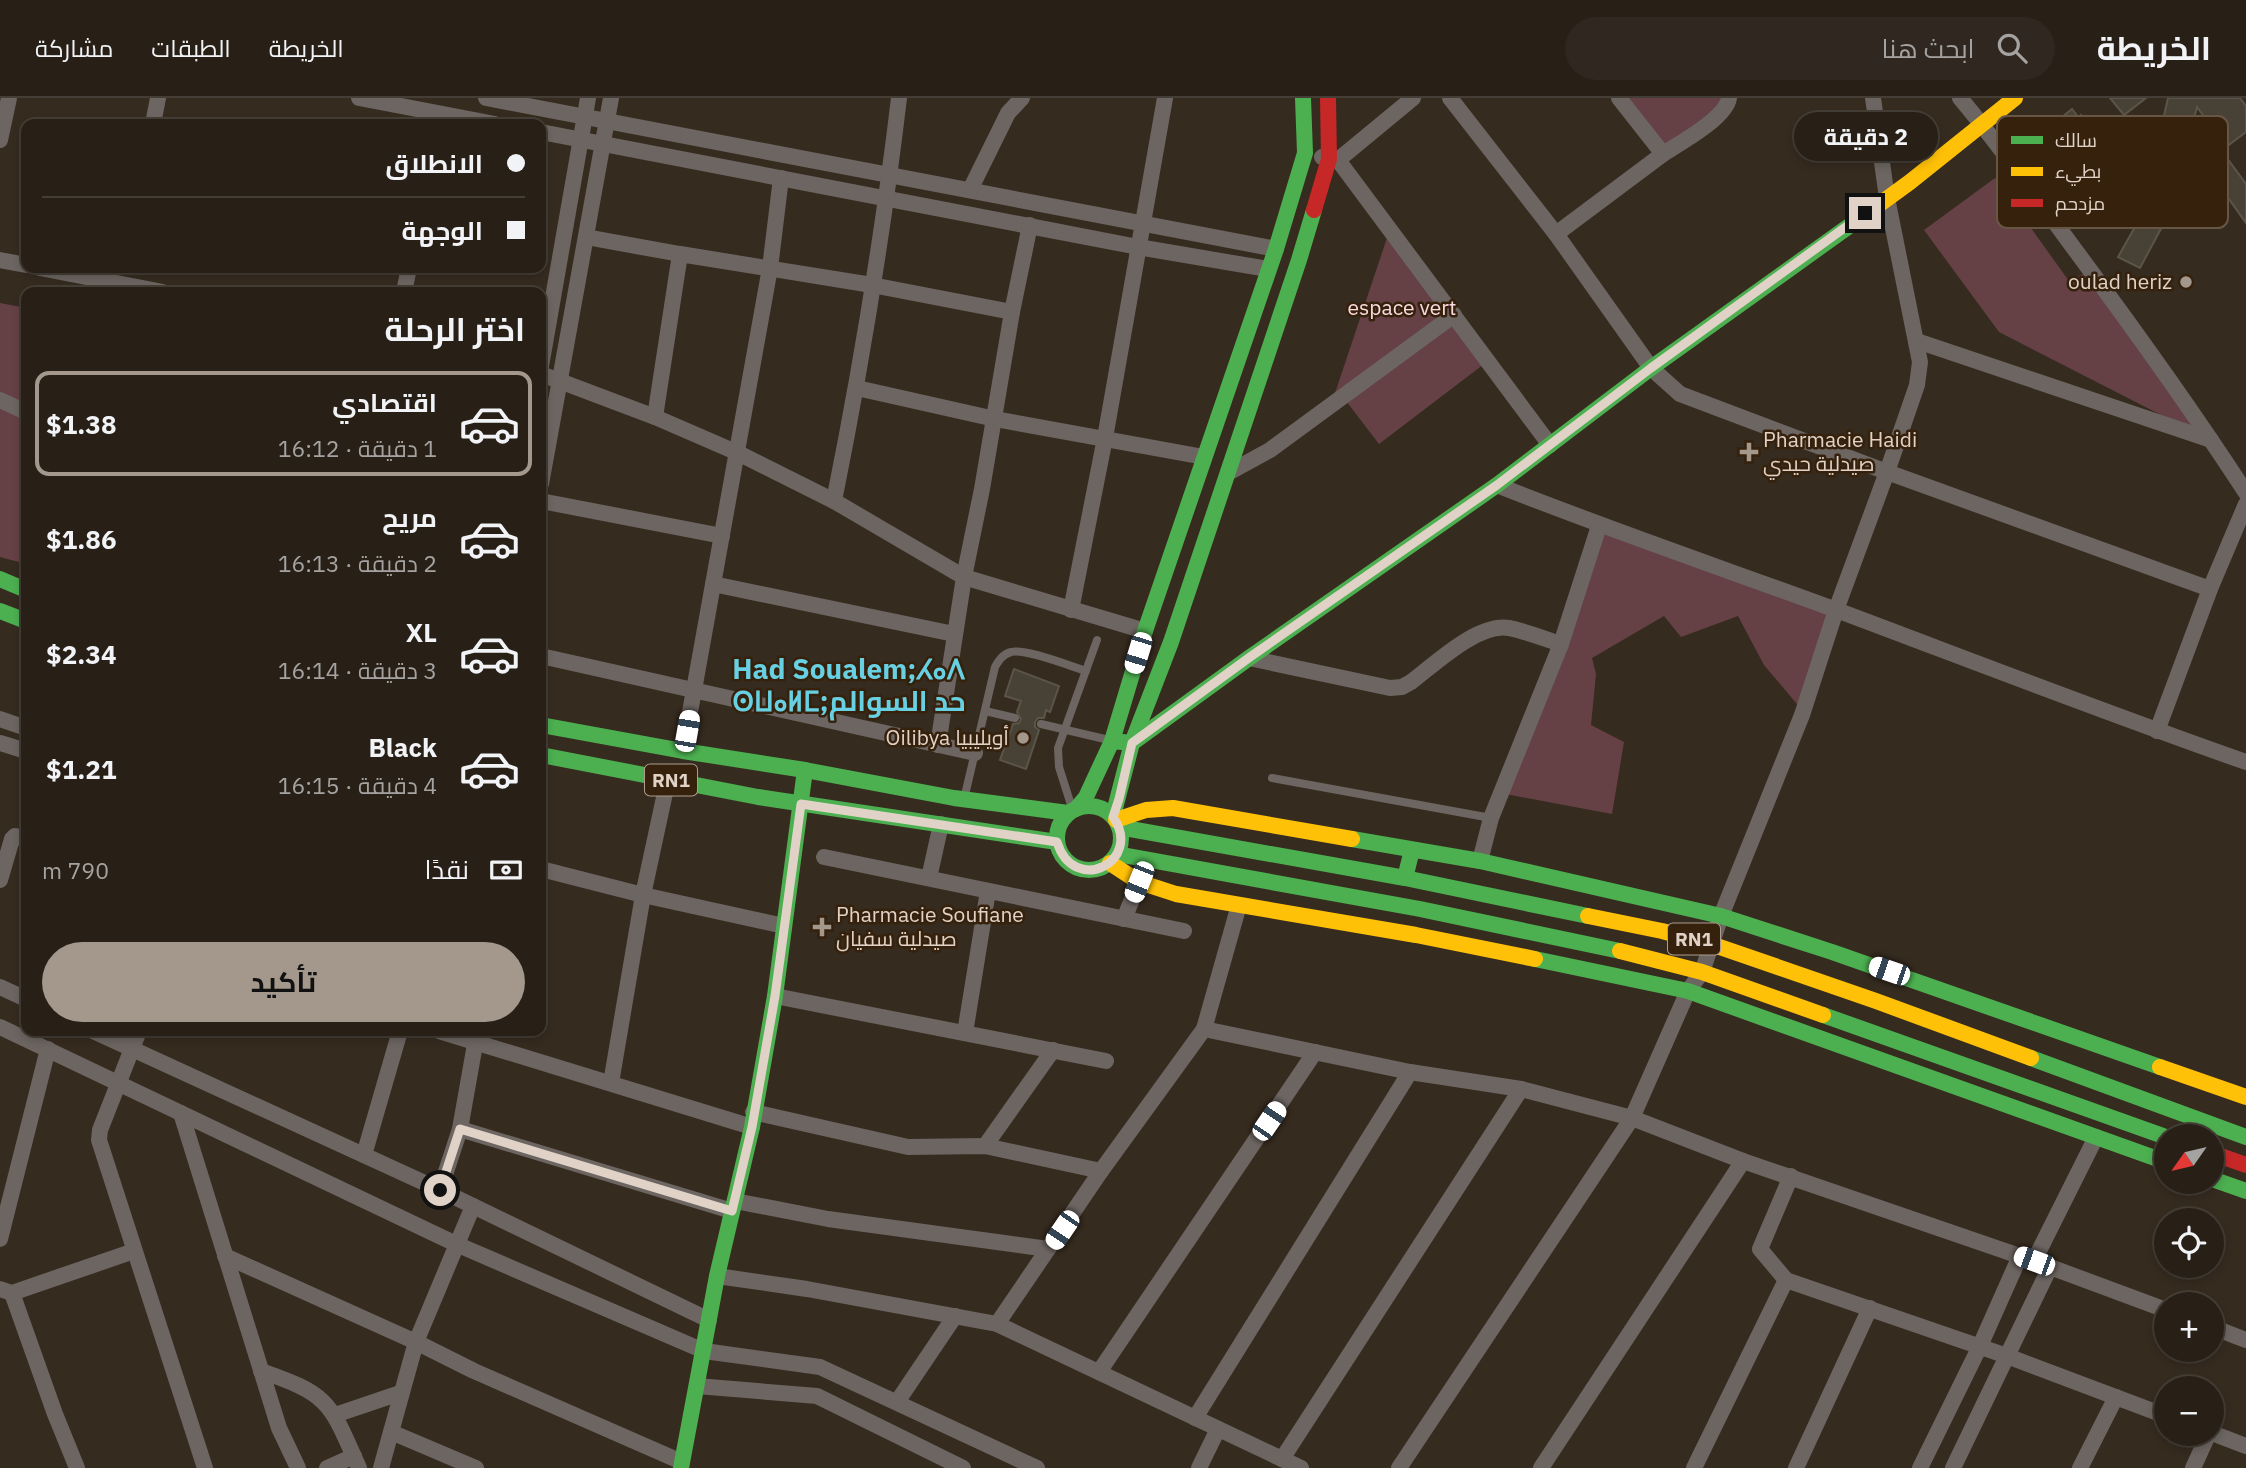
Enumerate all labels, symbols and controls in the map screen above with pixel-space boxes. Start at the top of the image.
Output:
search box [1565,17,2055,80]
text: الخريطة [2097,26,2211,69]
icon: search [1993,29,2031,67]
text: ابحث هنا [1882,31,1975,65]
text: مشاركة [35,32,113,64]
text: الطبقات [151,32,231,64]
text: الخريطة [269,32,344,64]
callout: 2 دقيقة [1793,111,1937,160]
legend [1997,116,2228,228]
text: 2 دقيقة [1824,121,1908,151]
text: سالك [2055,128,2097,152]
text: الانطلاق [385,146,483,180]
text: بطيء [2055,159,2101,186]
text: مزدحم [2055,191,2105,217]
route end [1849,197,1881,229]
text: الوجهة [402,213,483,247]
place label: oulad heriz [2068,267,2172,295]
marker: oulad heriz [2178,274,2194,290]
park label: espace vert [1348,293,1456,321]
text: اختر الرحلة [384,308,525,350]
text: اقتصادي [332,385,437,419]
icon: car [458,392,521,455]
text: $1.38 [46,407,117,441]
place label: Pharmacie Haidi صيدلية حيدي [1763,425,1917,480]
text: 1 دقيقة · 16:12 [278,433,437,463]
marker: Pharmacie Haidi صيدلية حيدي [1741,444,1757,460]
text: مريح [382,500,437,534]
icon: car [458,507,521,570]
text: $1.86 [46,522,117,556]
text: 2 دقيقة · 16:13 [278,548,437,578]
text: XL [406,615,437,649]
icon: car [458,622,521,685]
car [1122,630,1155,676]
text: $2.34 [46,637,117,671]
district label: Had Soualem;ⵃⴰⴷ ⵙⵡⴰⵍⵎ;حد السوالم [732,650,966,721]
text: 3 دقيقة · 16:14 [278,655,437,685]
car [674,708,701,754]
place label: Oilibya أويليبيا [886,723,1009,751]
text: Black [369,730,437,764]
marker: Oilibya أويليبيا [1015,730,1031,746]
icon: car [458,737,521,800]
text: $1.21 [46,752,117,786]
road number: RN1 [645,764,697,796]
text: 4 دقيقة · 16:15 [278,770,437,800]
icon: cash [487,851,525,889]
text: نقدًا [425,852,469,886]
text: 790 m [42,855,109,885]
car [1122,859,1157,905]
place label: Pharmacie Soufiane صيدلية سفيان [836,900,1024,952]
marker: Pharmacie Soufiane صيدلية سفيان [814,919,830,935]
road number: RN1 [1668,924,1720,954]
button: تأكيد [42,942,525,1022]
car [1866,954,1913,988]
car [1249,1098,1290,1144]
north arrow [2154,1124,2224,1194]
map controls [2154,1124,2224,1446]
route start [424,1174,456,1206]
car [1042,1207,1083,1253]
button: locate [2154,1208,2224,1278]
car [2011,1244,2058,1278]
button: + [2154,1292,2224,1362]
button: − [2154,1376,2224,1446]

